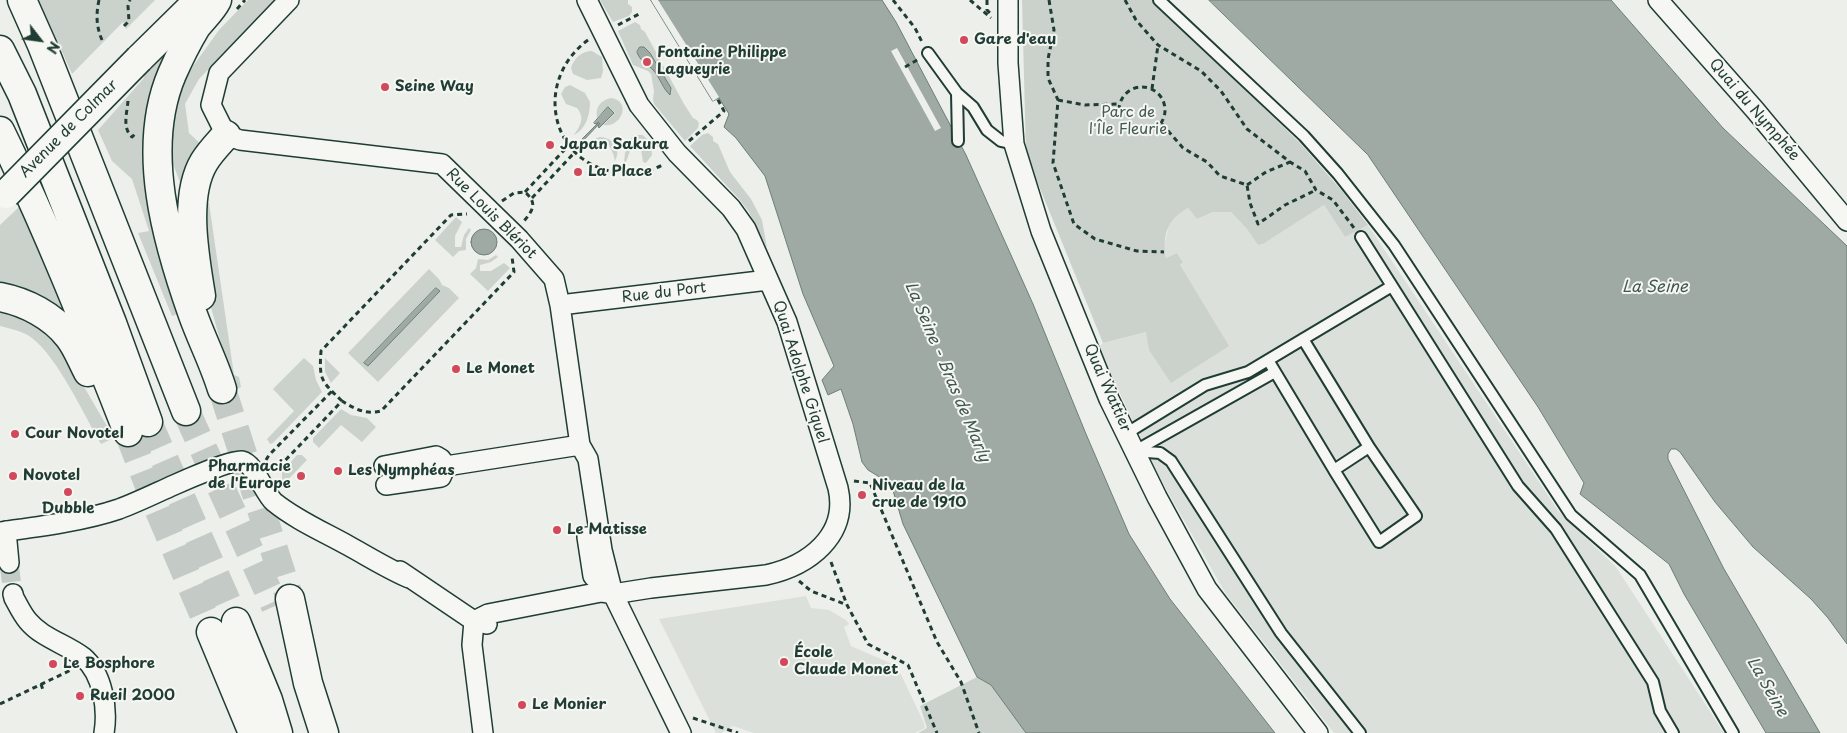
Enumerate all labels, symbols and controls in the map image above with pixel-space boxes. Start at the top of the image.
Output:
north arrow [15,15,65,65]
place label: Gare d'eau [974,31,1056,49]
marker: Gare d'eau [958,34,970,46]
text: N [42,38,65,58]
place label: Fontaine Philippe Lagueyrie [657,44,787,79]
street label: Quai du Nymphée [1705,55,1803,165]
marker: Fontaine Philippe Lagueyrie [641,56,653,68]
street label: Avenue de Colmar [16,76,122,182]
place label: Seine Way [395,78,474,96]
marker: Seine Way [379,81,391,93]
park label: Parc de l'Île Fleurie [1089,104,1167,139]
place label: Japan Sakura [560,136,669,154]
marker: Japan Sakura [544,139,556,151]
place label: La Place [588,163,652,181]
street label: Rue Louis Blériot [442,165,540,263]
marker: La Place [572,166,584,178]
water label: La Seine [1622,278,1688,298]
street label: Rue du Port [621,279,707,307]
water label: La Seine - Bras de Marly [900,279,994,465]
street label: Quai Adolphe Giquel [768,298,832,446]
street label: Quai Wattier [1080,341,1134,435]
place label: Le Monet [466,360,535,378]
marker: Le Monet [450,363,462,375]
place label: Cour Novotel [25,425,124,443]
marker: Cour Novotel [9,428,21,440]
place label: Pharmacie de l'Europe [208,458,291,493]
place label: Les Nymphéas [348,462,455,480]
marker: Les Nymphéas [332,465,344,477]
place label: Novotel [23,467,80,485]
marker: Novotel [7,470,19,482]
marker: Pharmacie de l'Europe [295,470,307,482]
place label: Niveau de la crue de 1910 [872,477,966,512]
marker: Dubble [62,486,74,498]
marker: Niveau de la crue de 1910 [856,489,868,501]
place label: Dubble [42,500,94,518]
place label: Le Matisse [567,521,647,539]
marker: Le Matisse [551,524,563,536]
place label: École Claude Monet [794,644,899,679]
water label: La Seine [1742,654,1792,720]
place label: Le Bosphore [63,655,155,673]
marker: École Claude Monet [778,656,790,668]
marker: Le Bosphore [47,658,59,670]
place label: Rueil 2000 [90,687,175,705]
marker: Rueil 2000 [74,690,86,702]
place label: Le Monier [532,696,606,714]
marker: Le Monier [516,699,528,711]

